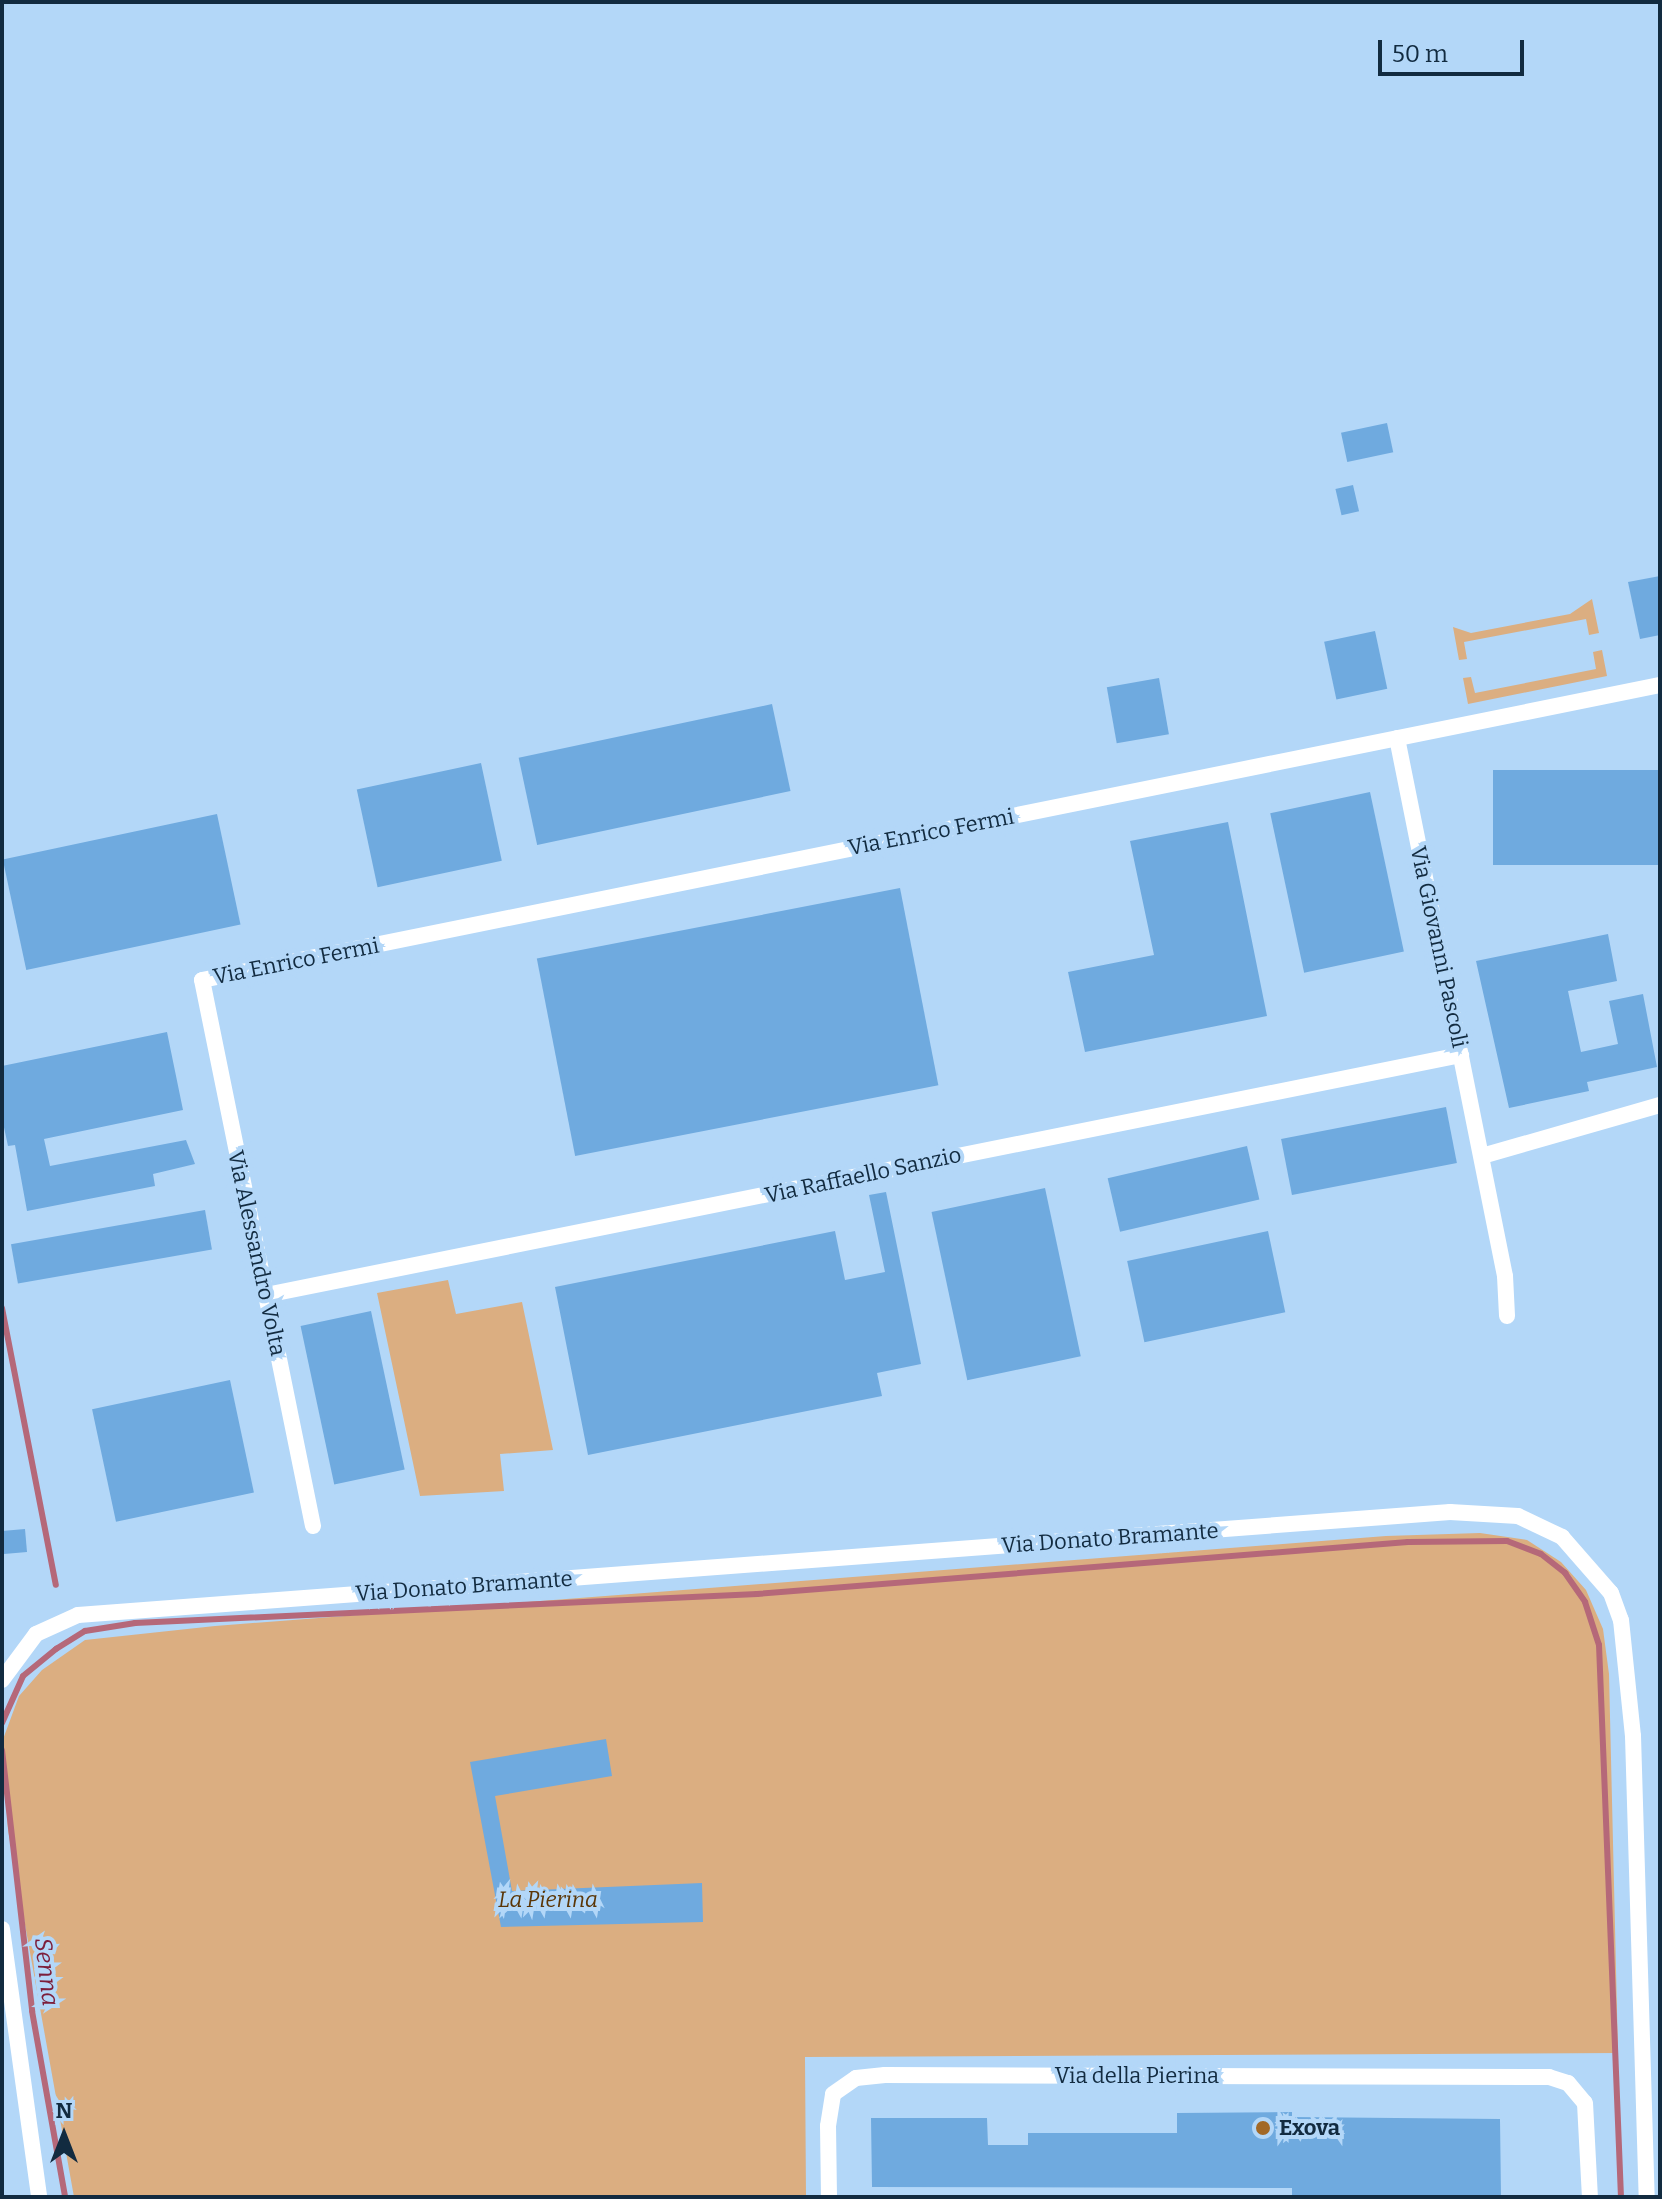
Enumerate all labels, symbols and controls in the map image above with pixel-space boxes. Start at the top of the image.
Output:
scale bar [1382,24,1528,74]
text: 50 m [1392,40,1448,68]
street label: Via Enrico Fermi [846,803,1016,861]
street label: Via Giovanni Pascoli [1405,844,1473,1050]
street label: Via Enrico Fermi [211,932,381,990]
street label: Via Raffaello Sanzio [762,1141,964,1209]
street label: Via Alessandro Volta [222,1148,292,1358]
street label: Via Donato Bramante [1001,1517,1219,1559]
street label: Via Donato Bramante [355,1565,573,1607]
park label: La Pierina [498,1887,598,1913]
water label: Senna [28,1936,64,2008]
street label: Via della Pierina [1055,2063,1219,2089]
north arrow [24,2095,104,2175]
text: N [56,2097,72,2124]
place label: Exova [1279,2115,1340,2141]
marker: Exova [1254,2119,1272,2137]

